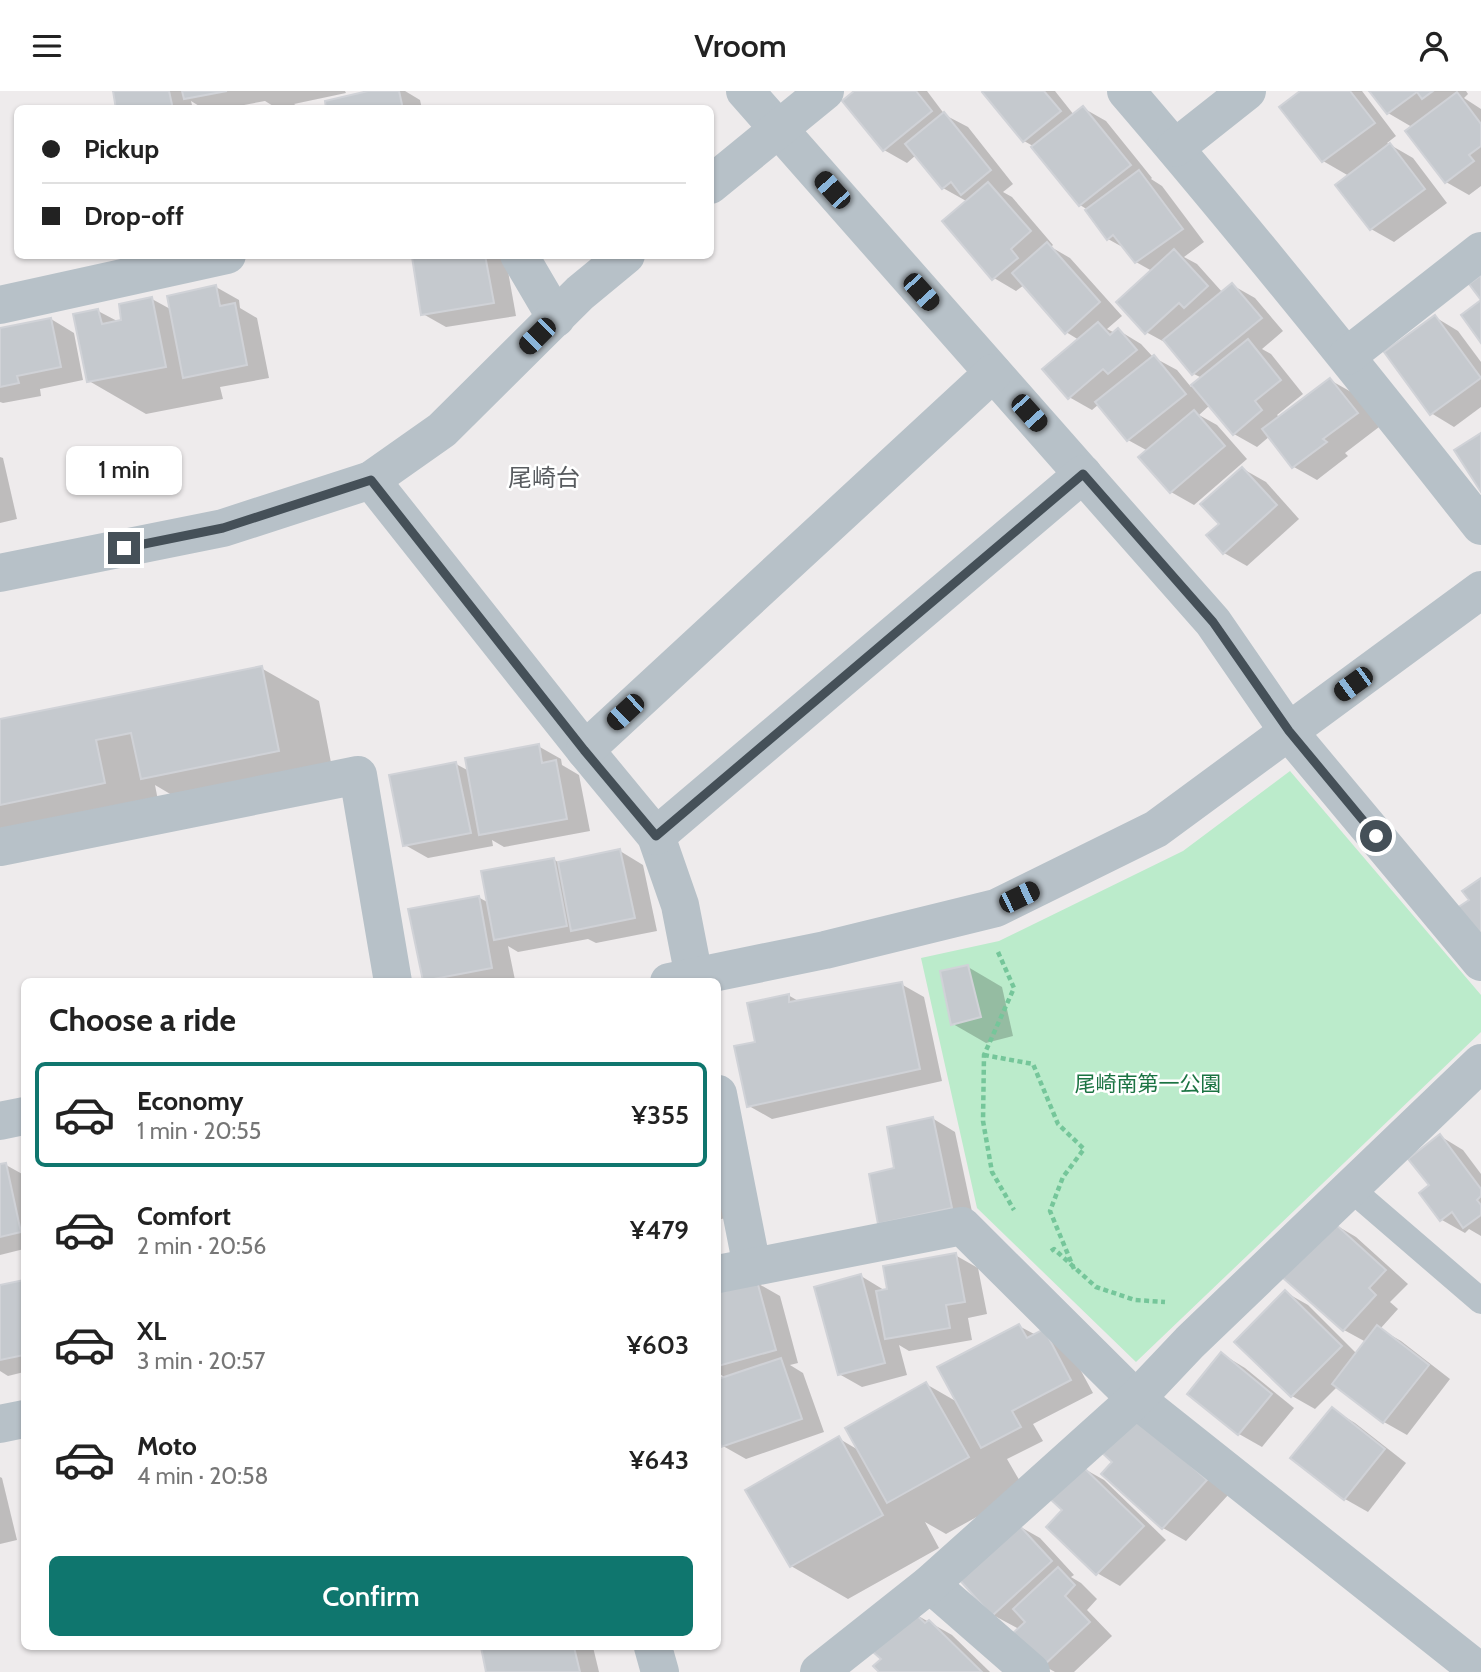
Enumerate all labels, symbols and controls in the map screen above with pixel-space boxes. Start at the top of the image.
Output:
text: Vroom [694,26,787,65]
icon: menu [28,27,66,65]
icon: person [1415,27,1453,65]
text: Pickup [84,133,159,165]
car [811,167,854,213]
text: Drop-off [84,200,184,232]
car [900,269,943,315]
car [515,314,560,358]
car [1008,390,1051,436]
callout: 1 min [66,447,182,496]
text: 1 min [98,456,150,484]
district label: 尾崎台 [508,463,580,492]
route end [108,532,140,564]
car [1330,663,1377,705]
car [603,690,648,734]
route start [1360,820,1392,852]
car [996,878,1043,916]
text: Choose a ride [49,1000,236,1039]
park label: 尾崎南第一公園 [1075,1071,1222,1096]
icon: car [53,1083,116,1146]
text: Economy [137,1085,243,1117]
text: ¥355 [632,1099,689,1131]
text: 1 min · 20:55 [137,1117,261,1145]
icon: car [53,1198,116,1261]
text: Comfort [137,1200,231,1232]
text: ¥479 [630,1214,689,1246]
text: 2 min · 20:56 [137,1232,266,1260]
icon: car [53,1313,116,1376]
text: XL [137,1315,166,1347]
text: ¥603 [627,1329,689,1361]
text: 3 min · 20:57 [137,1347,265,1375]
icon: car [53,1428,116,1491]
text: Moto [137,1430,197,1462]
text: ¥643 [629,1444,689,1476]
text: 4 min · 20:58 [137,1462,268,1490]
button: Confirm [49,1556,693,1636]

